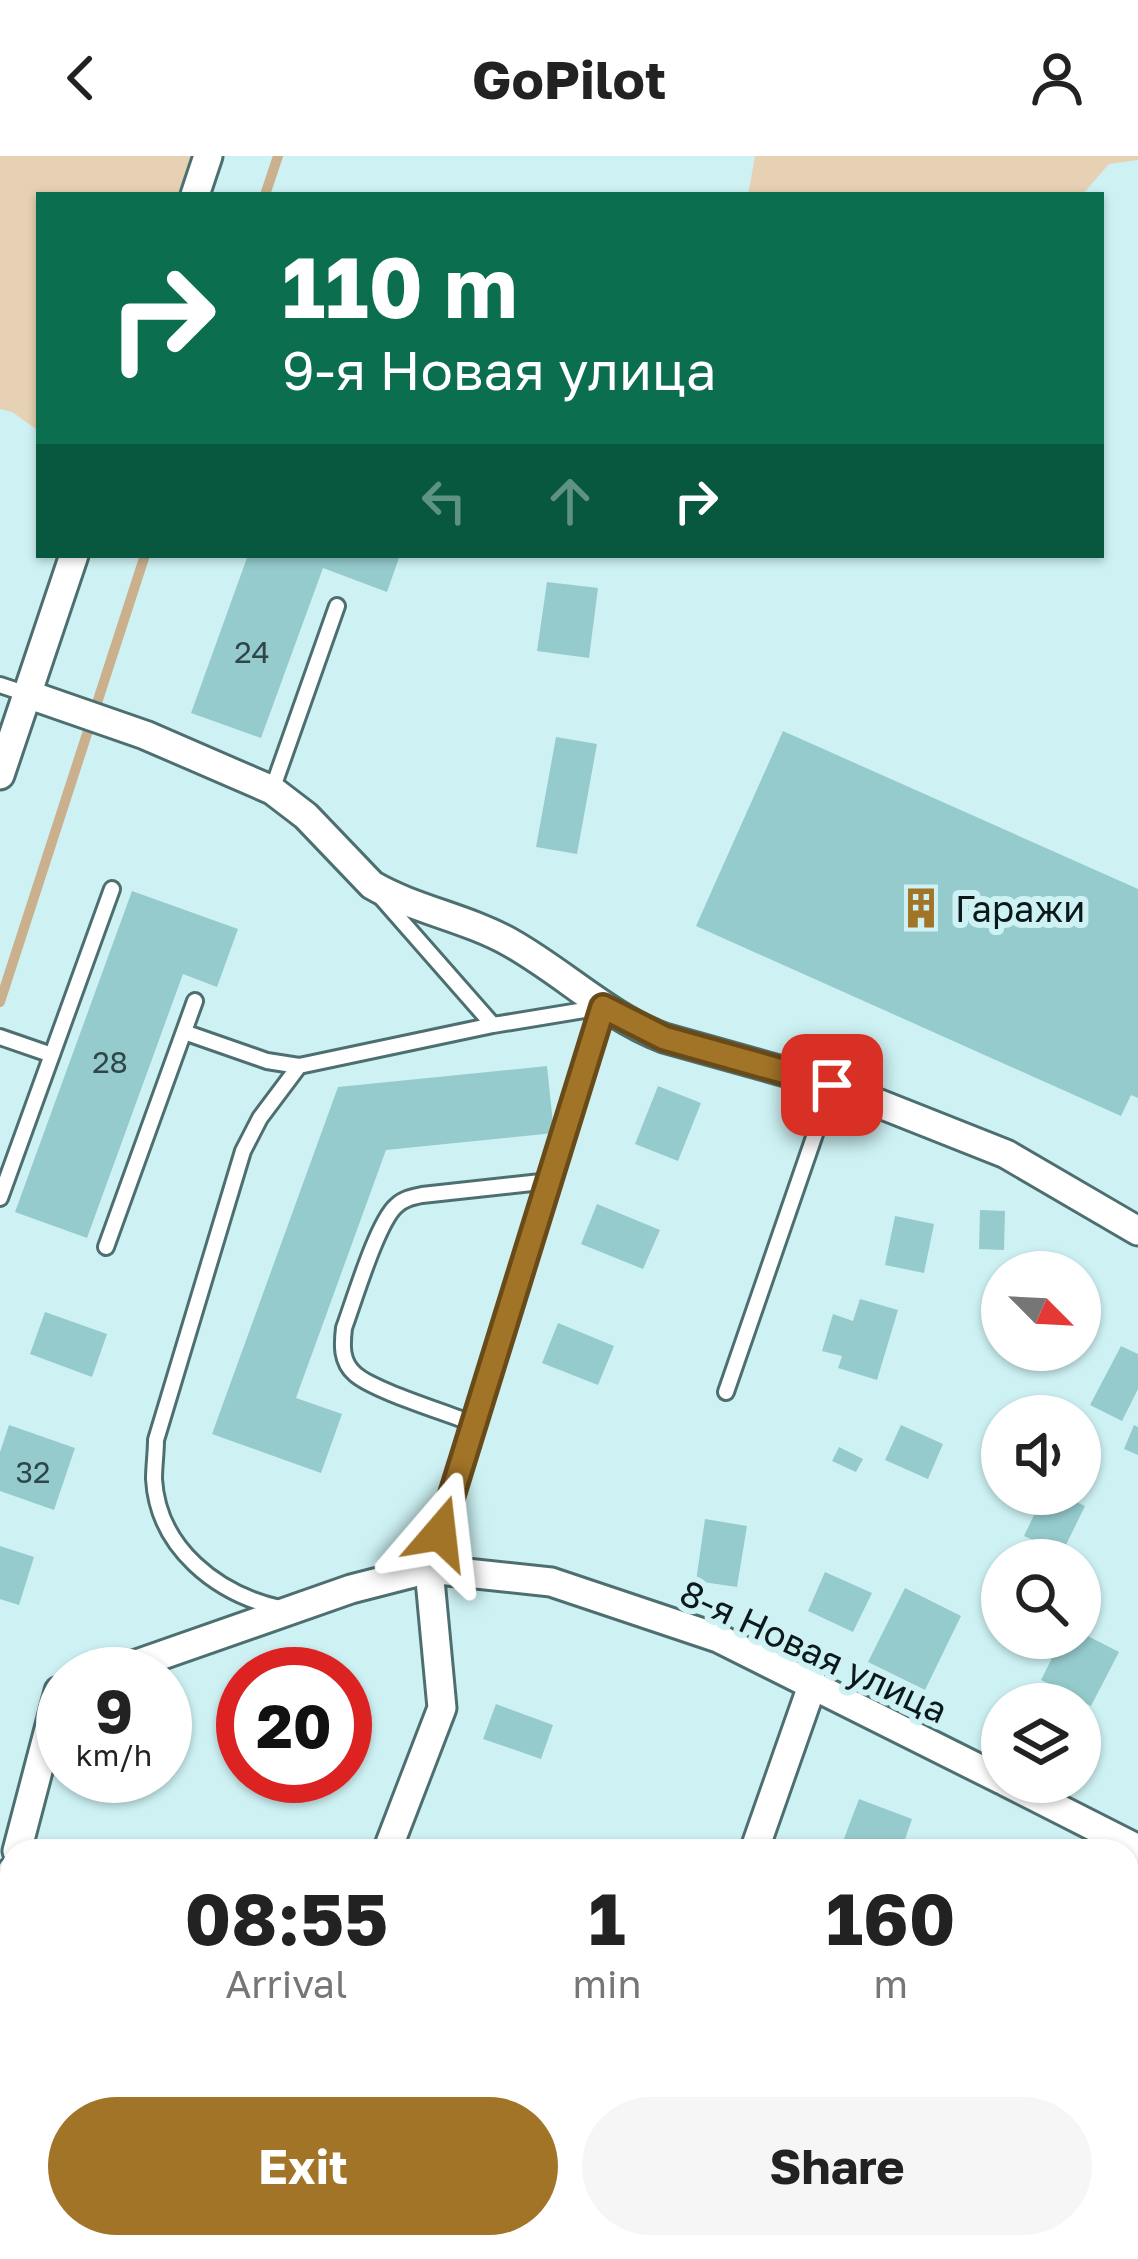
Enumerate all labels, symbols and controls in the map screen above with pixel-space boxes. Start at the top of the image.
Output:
icon: back [48,45,114,111]
icon: person [1024,45,1090,111]
text: GoPilot [472,46,666,111]
text: 110 m [282,236,518,336]
icon: right [84,240,240,396]
text: 9-я Новая улица [282,337,716,402]
icon: left [411,468,477,534]
icon: ahead [537,468,603,534]
icon: right [663,468,729,534]
house number: 24 [234,634,270,670]
building icon: Гаражи [898,885,944,931]
place label: Гаражи [955,887,1085,930]
pin [781,1034,883,1136]
house number: 28 [92,1044,128,1080]
icon: arrive [799,1052,865,1118]
north arrow [981,1251,1101,1371]
map controls [981,1251,1101,1803]
button: sound [981,1395,1101,1515]
house number: 32 [16,1454,50,1490]
position arrow [377,1470,503,1596]
button: search [981,1539,1101,1659]
street label: 8-я Новая улица [674,1570,954,1732]
speed limit sign: 20 [216,1647,372,1803]
text: 9 [95,1674,133,1746]
button: layers [981,1683,1101,1803]
text: km/h [76,1737,152,1773]
text: 08:55 [184,1874,388,1961]
text: 1 [589,1874,626,1961]
text: 160 [826,1874,956,1961]
text: Arrival [225,1960,347,2007]
text: min [573,1960,642,2007]
text: m [873,1960,908,2007]
button: Exit [48,2097,558,2235]
button: Share [582,2097,1092,2235]

